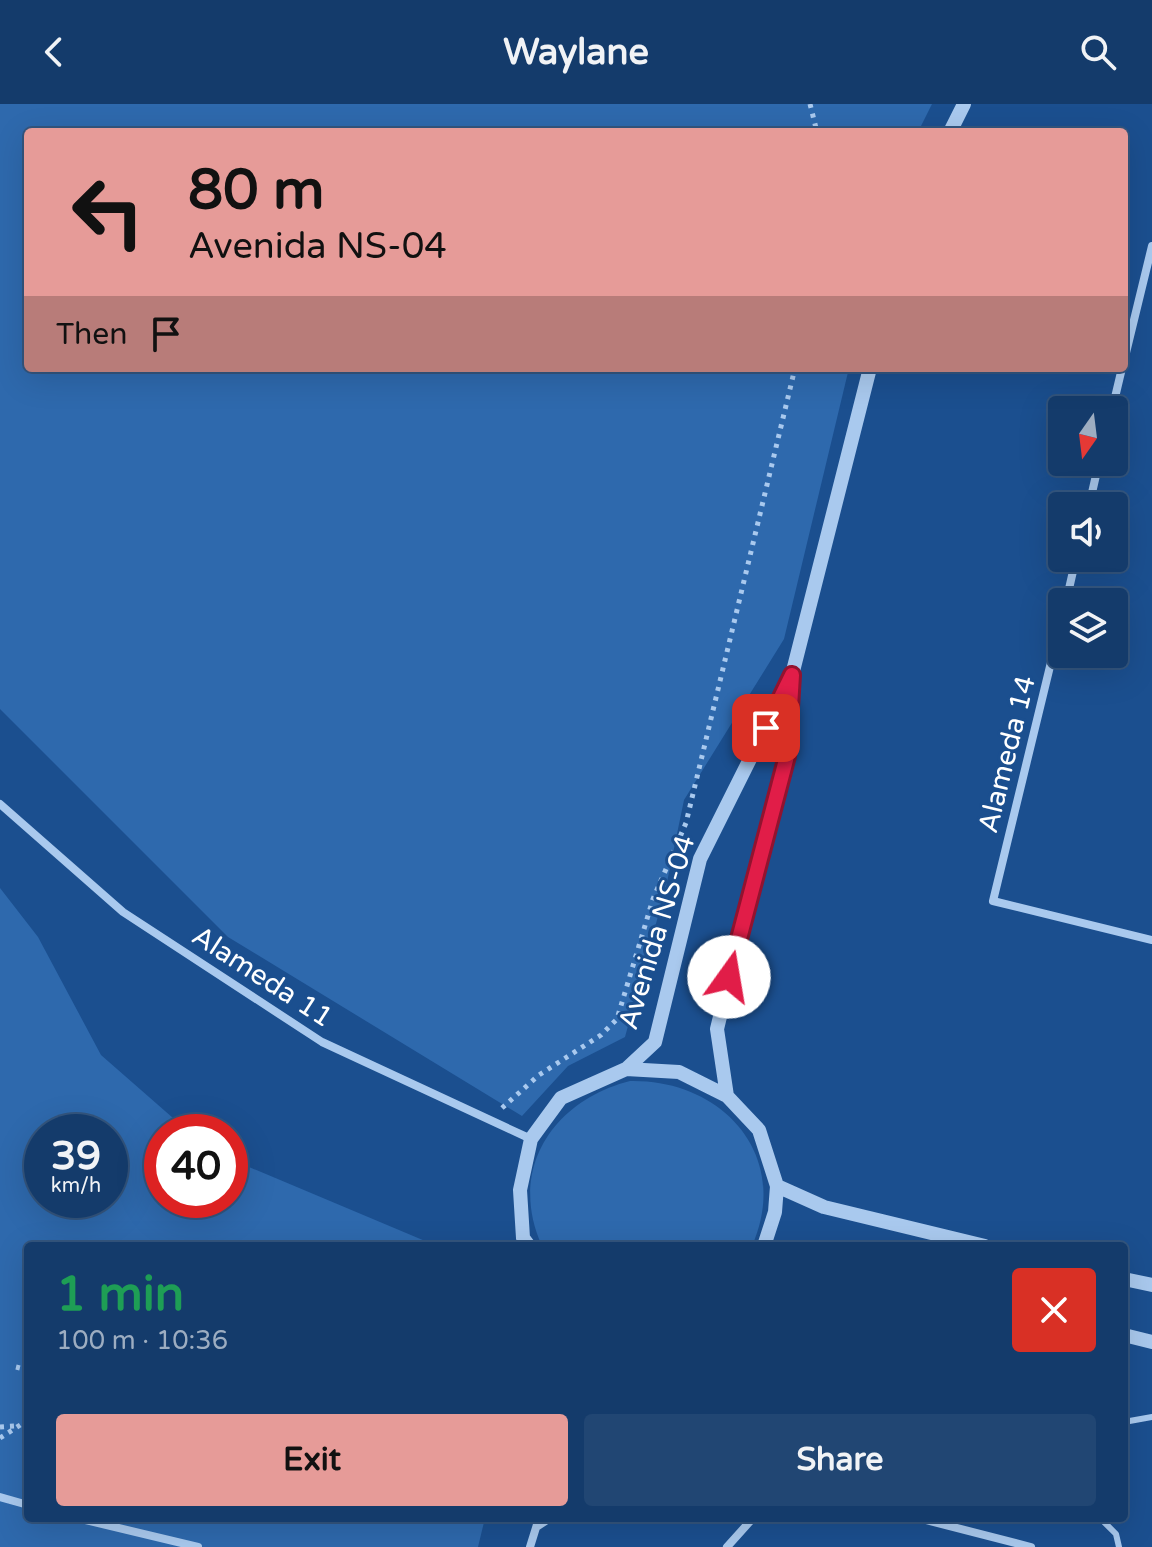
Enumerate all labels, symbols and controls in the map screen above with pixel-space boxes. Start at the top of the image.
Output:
icon: back [32,30,76,74]
icon: search [1076,30,1120,74]
text: Waylane [503,31,649,74]
text: 80 m [188,157,324,224]
icon: left [56,160,160,264]
text: Avenida NS-04 [188,225,447,268]
icon: arrive [144,312,188,356]
text: Then [56,316,128,353]
north arrow [1048,396,1128,476]
map controls [1048,396,1128,668]
button: sound [1048,492,1128,572]
button: layers [1048,588,1128,668]
street label: Alameda 14 [971,672,1043,836]
pin [732,694,800,762]
icon: arrive [744,706,788,750]
street label: Avenida NS-04 [611,831,703,1034]
street label: Alameda 11 [186,919,339,1035]
position arrow [687,935,771,1019]
speed limit sign: 40 [144,1114,248,1218]
text: 39 [51,1132,101,1180]
text: km/h [51,1174,101,1198]
text: 1 min [56,1266,184,1324]
button: close [1012,1268,1096,1352]
text: 100 m · 10:36 [56,1325,228,1356]
button: Exit [56,1414,568,1506]
button: Share [584,1414,1096,1506]

